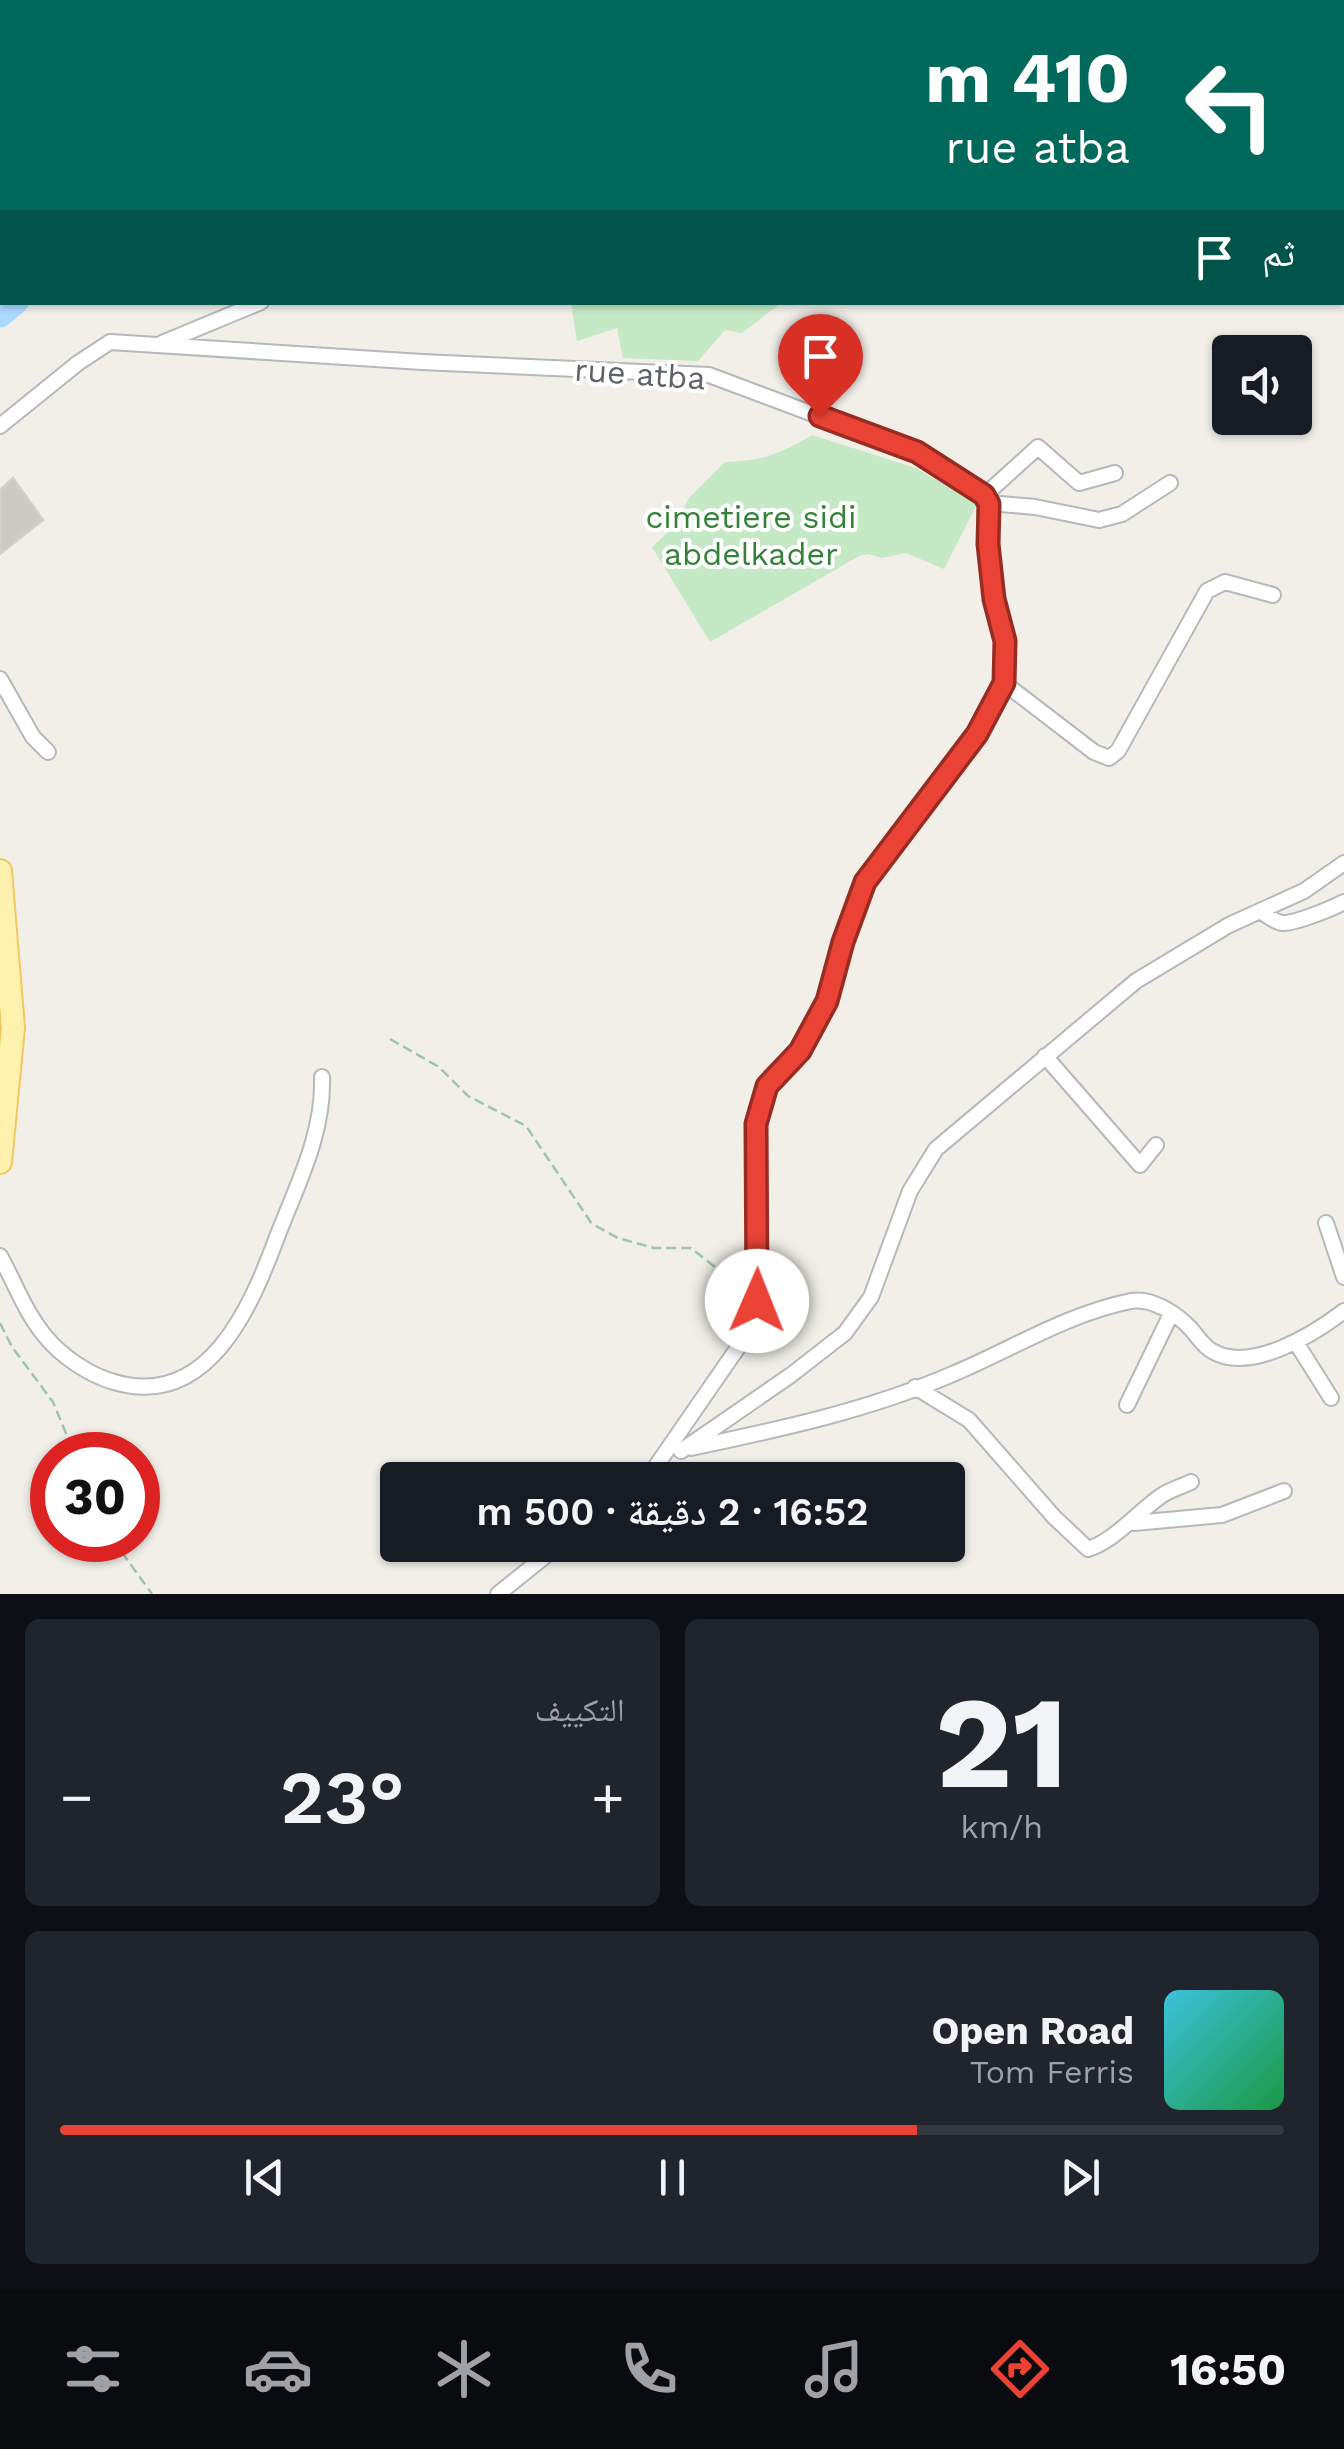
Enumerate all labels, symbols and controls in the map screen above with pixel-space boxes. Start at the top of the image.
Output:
text: 410 m [925,37,1130,119]
icon: left [1165,40,1295,170]
text: rue atba [945,121,1130,174]
icon: arrive [1187,230,1242,285]
text: ثم [1262,231,1295,275]
pin [778,314,863,417]
icon: arrive [793,329,848,384]
map controls [1212,335,1312,435]
button: sound [1212,335,1312,435]
street label: rue atba [573,350,707,398]
park label: cimetiere sidi abdelkader [645,498,857,573]
position arrow [705,1249,809,1353]
speed limit sign: 30 [30,1432,160,1562]
text: 16:52 · 2 دقيقة · 500 m [476,1490,869,1534]
text: 21 [935,1666,1069,1819]
text: التكييف [535,1691,625,1729]
text: 23° [280,1753,405,1841]
text: − [60,1765,93,1829]
text: + [591,1765,625,1829]
text: km/h [961,1808,1043,1846]
text: Open Road [932,2009,1134,2053]
text: Tom Ferris [970,2053,1134,2091]
icon: previous [237,2150,292,2205]
icon: pause [645,2150,700,2205]
icon: next [1053,2150,1108,2205]
icon: filters [58,2334,128,2404]
icon: car [243,2334,313,2404]
icon: climate [429,2334,499,2404]
icon: phone [614,2334,684,2404]
icon: music [799,2334,869,2404]
icon: directions [985,2334,1055,2404]
text: 16:50 [1170,2343,1286,2396]

